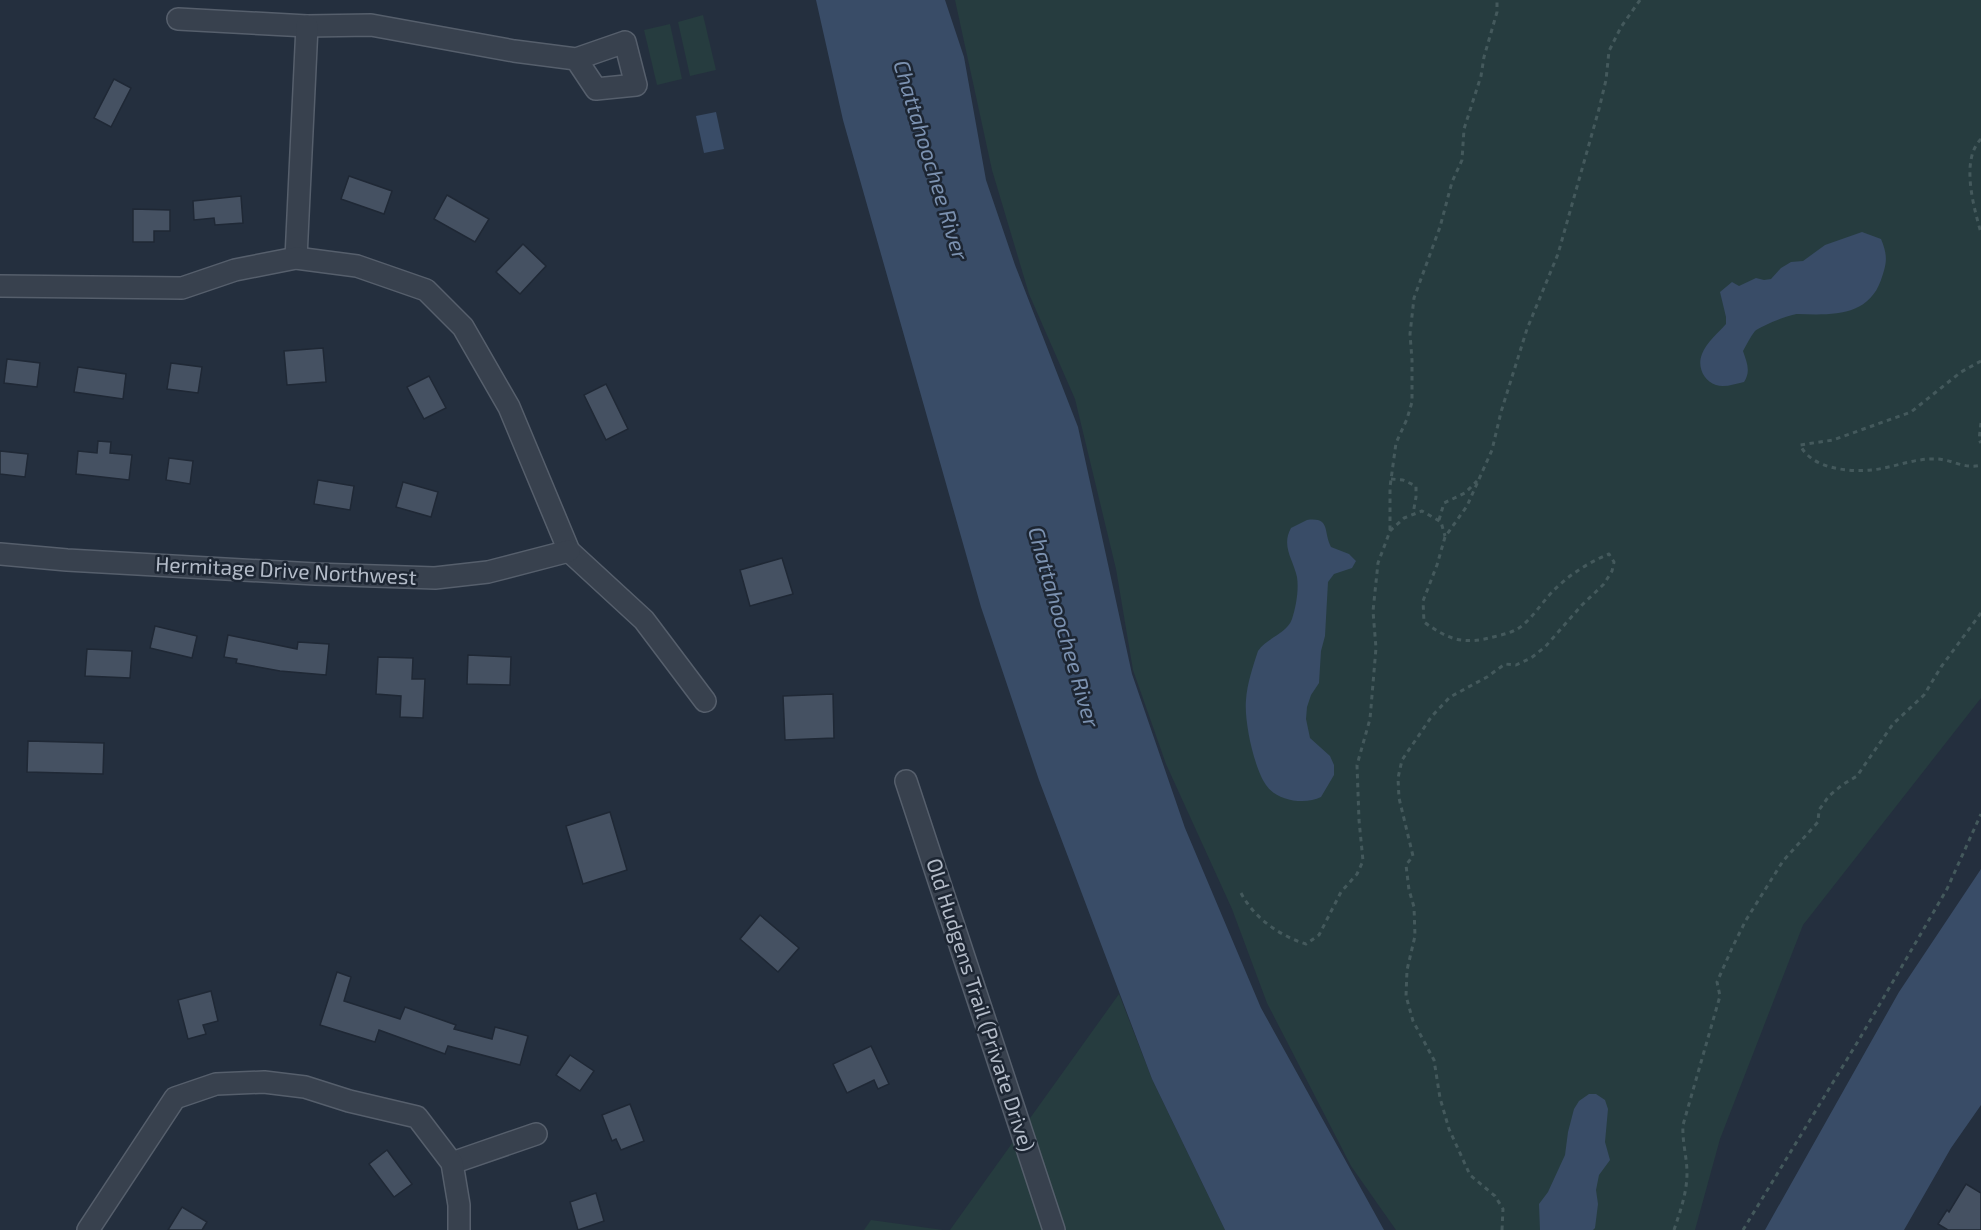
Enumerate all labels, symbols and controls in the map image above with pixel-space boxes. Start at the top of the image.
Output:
water label: Chattahoochee River [889,57,975,264]
water label: Chattahoochee River [1024,523,1106,731]
street label: Hermitage Drive Northwest [155,550,417,589]
street label: Old Hudgens Trail (Private Drive) [922,855,1041,1154]

